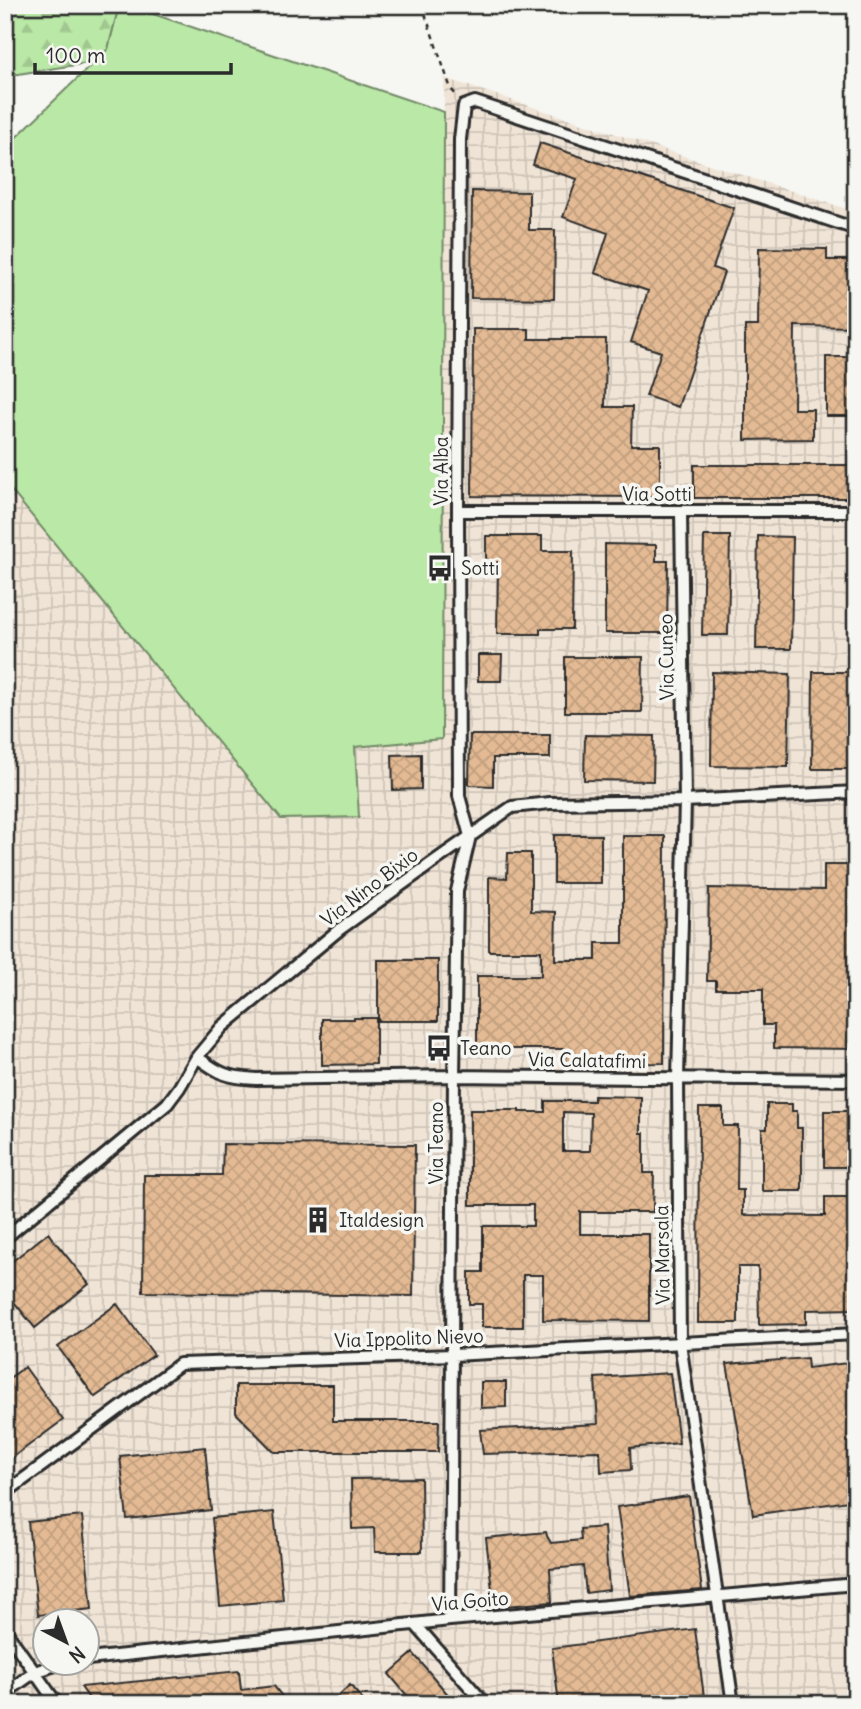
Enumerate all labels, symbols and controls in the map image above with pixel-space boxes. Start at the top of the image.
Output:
scale bar [35,32,231,76]
text: 100 m [46,42,105,69]
street label: Via Alba [429,436,453,506]
street label: Via Sotti [622,482,692,506]
bus stop icon: Sotti [425,553,455,583]
place label: Sotti [461,556,499,580]
street label: Via Cuneo [653,613,679,701]
street label: Via Nino Bixio [315,843,423,931]
bus stop icon: Teano [424,1033,454,1063]
place label: Teano [460,1036,511,1060]
street label: Via Calatafimi [528,1047,646,1073]
street label: Via Teano [424,1102,448,1184]
building icon: Italdesign [303,1205,333,1235]
street label: Via Marsala [649,1205,675,1305]
place label: Italdesign [339,1208,424,1232]
street label: Via Ippolito Nievo [334,1323,484,1353]
street label: Via Goito [430,1586,510,1616]
north arrow [32,1608,102,1678]
text: N [64,1641,90,1668]

